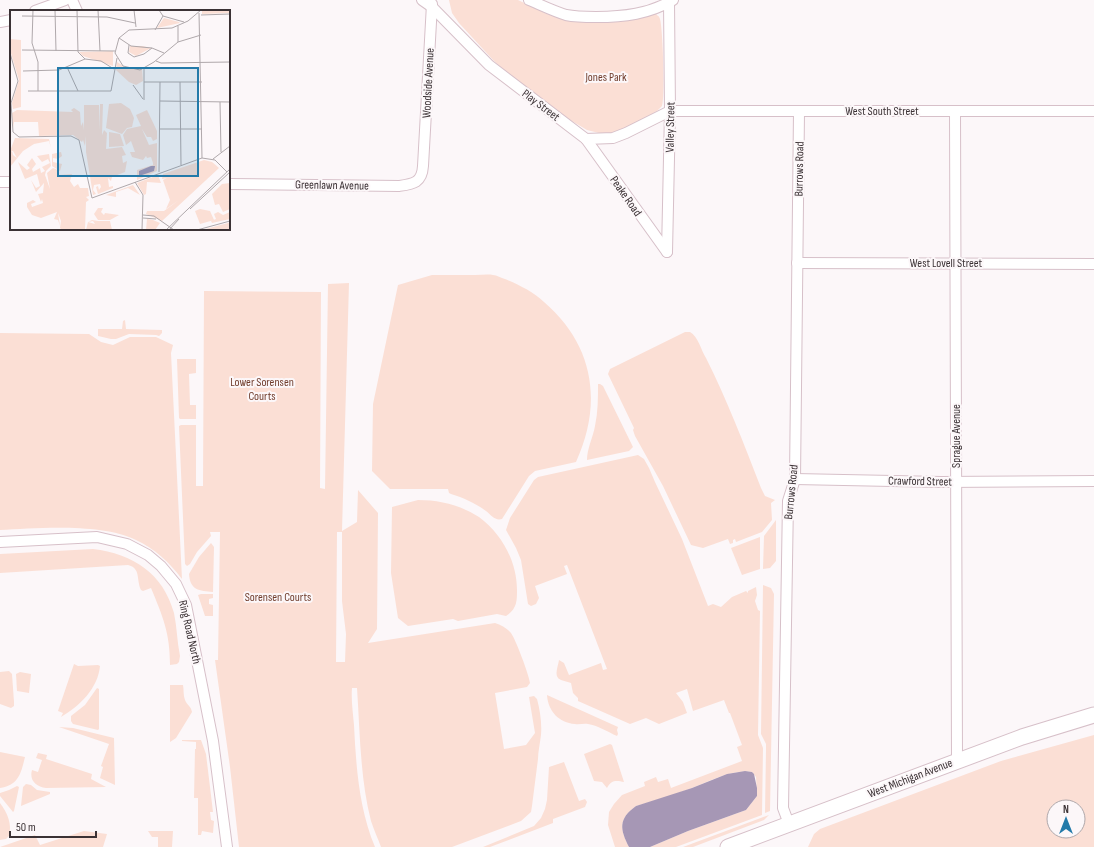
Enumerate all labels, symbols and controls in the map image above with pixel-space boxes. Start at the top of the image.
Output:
inset map [10,10,230,230]
street label: Woodside Avenue [419,47,438,118]
park label: Jones Park [584,70,627,85]
street label: Play Street [519,86,563,125]
street label: Valley Street [663,101,678,152]
street label: West South Street [845,104,919,119]
street label: Burrows Road [792,141,807,197]
street label: Peake Road [606,173,645,219]
street label: Greenlawn Avenue [295,177,369,194]
street label: West Lovell Street [910,256,983,271]
park label: Lower Sorensen Courts [230,375,294,404]
street label: Sprague Avenue [949,404,964,468]
street label: Burrows Road [781,464,802,520]
street label: Crawford Street [888,473,952,490]
park label: Sorensen Courts [245,590,311,605]
street label: Ring Road North [175,599,204,665]
street label: West Michigan Avenue [866,755,955,802]
north arrow [1046,799,1086,839]
text: N [1063,803,1069,816]
scale bar [10,813,96,839]
text: 50 m [16,820,36,835]

